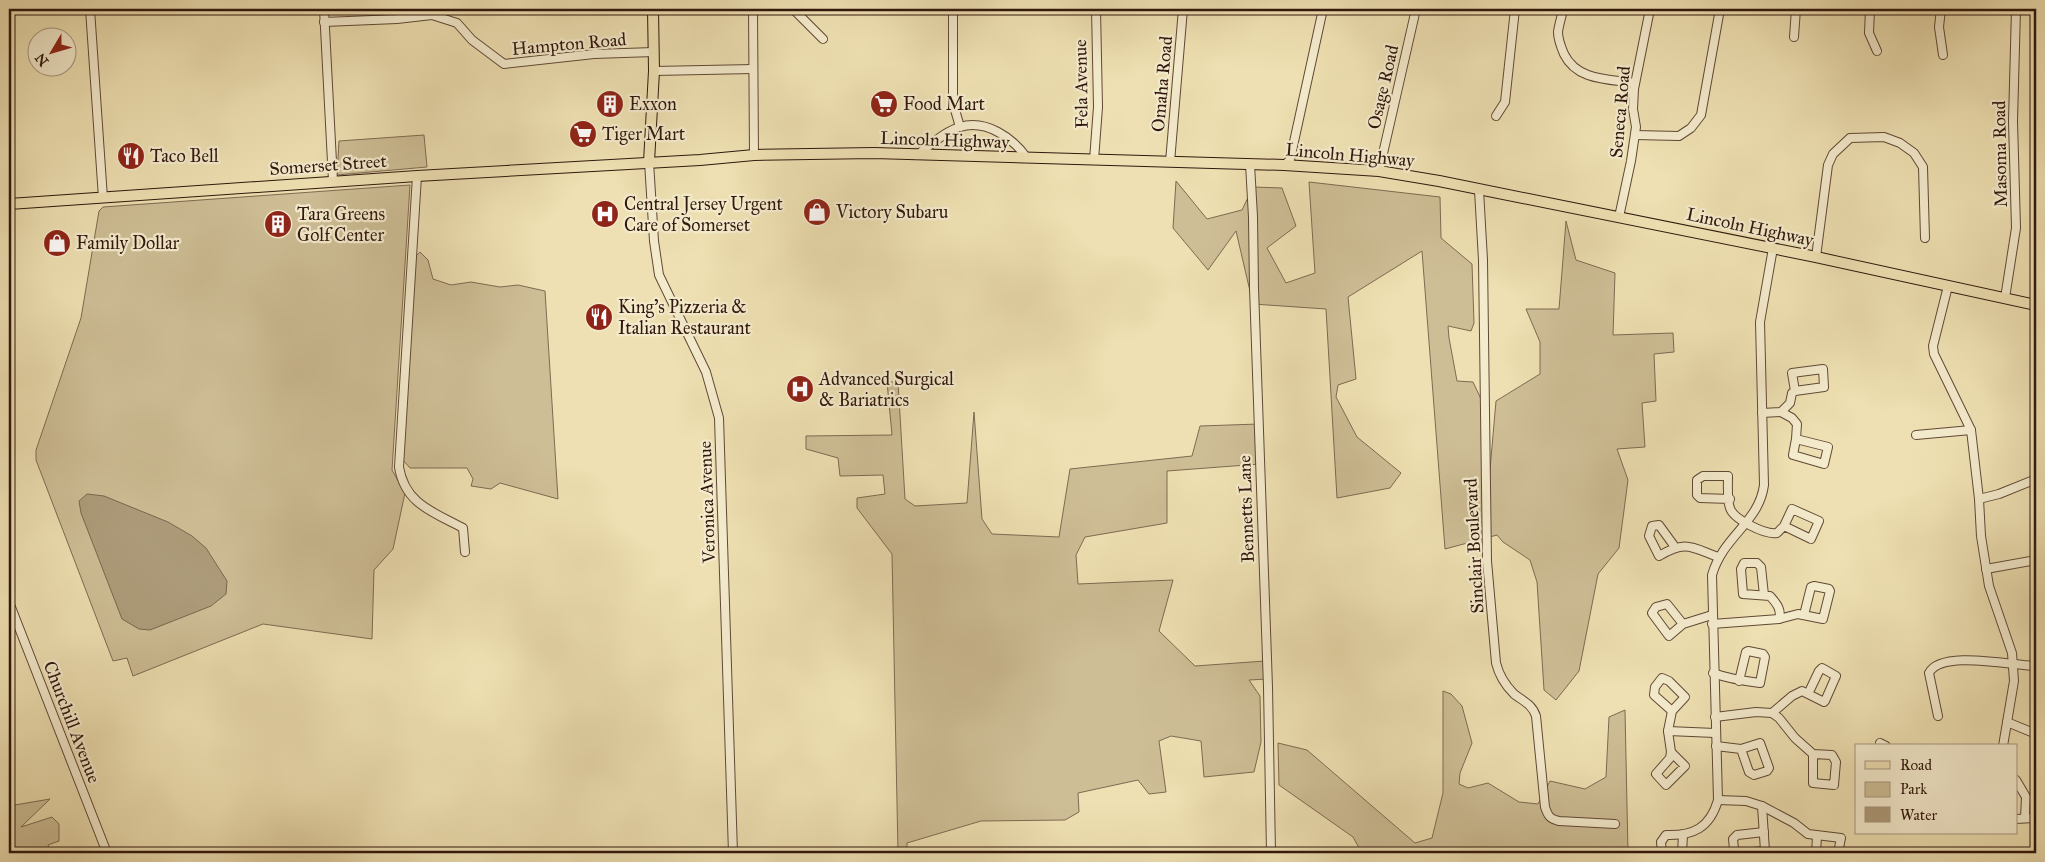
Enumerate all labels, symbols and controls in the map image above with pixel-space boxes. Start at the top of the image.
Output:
north arrow [28,28,78,78]
street label: Hampton Road [511,28,627,60]
street label: Omaha Road [1147,35,1177,133]
street label: Fela Avenue [1069,39,1093,129]
street label: Osage Road [1363,43,1404,132]
text: N [32,50,53,70]
street label: Seneca Road [1605,65,1635,159]
building icon: Exxon [595,89,625,119]
supermarket icon: Food Mart [869,89,899,119]
place label: Exxon [629,93,677,115]
place label: Food Mart [903,93,986,115]
street label: Masoma Road [1988,100,2012,208]
supermarket icon: Tiger Mart [568,119,598,149]
place label: Tiger Mart [602,123,686,146]
street label: Lincoln Highway [880,127,1011,154]
street label: Lincoln Highway [1284,138,1416,173]
restaurant icon: Taco Bell [116,141,146,171]
place label: Taco Bell [150,145,219,167]
street label: Somerset Street [268,150,388,180]
place label: Central Jersey Urgent Care of Somerset [624,193,783,236]
shop icon: Victory Subaru [802,197,832,227]
hospital icon: Central Jersey Urgent Care of Somerset [590,199,620,229]
place label: Victory Subaru [835,201,949,223]
place label: Tara Greens Golf Center [297,203,385,246]
street label: Lincoln Highway [1684,203,1816,252]
building icon: Tara Greens Golf Center [263,209,293,239]
shop icon: Family Dollar [42,228,72,258]
place label: Family Dollar [76,232,180,254]
place label: King's Pizzeria & Italian Restaurant [618,296,752,339]
restaurant icon: King's Pizzeria & Italian Restaurant [584,302,614,332]
place label: Advanced Surgical & Bariatrics [818,368,954,411]
hospital icon: Advanced Surgical & Bariatrics [785,374,815,404]
street label: Veronica Avenue [694,440,720,565]
street label: Bennetts Lane [1233,455,1259,563]
street label: Sinclair Boulevard [1459,478,1489,614]
street label: Churchill Avenue [39,658,105,786]
legend [1855,744,2018,834]
text: Road [1900,756,1932,774]
text: Park [1900,780,1927,798]
text: Water [1900,806,1937,824]

